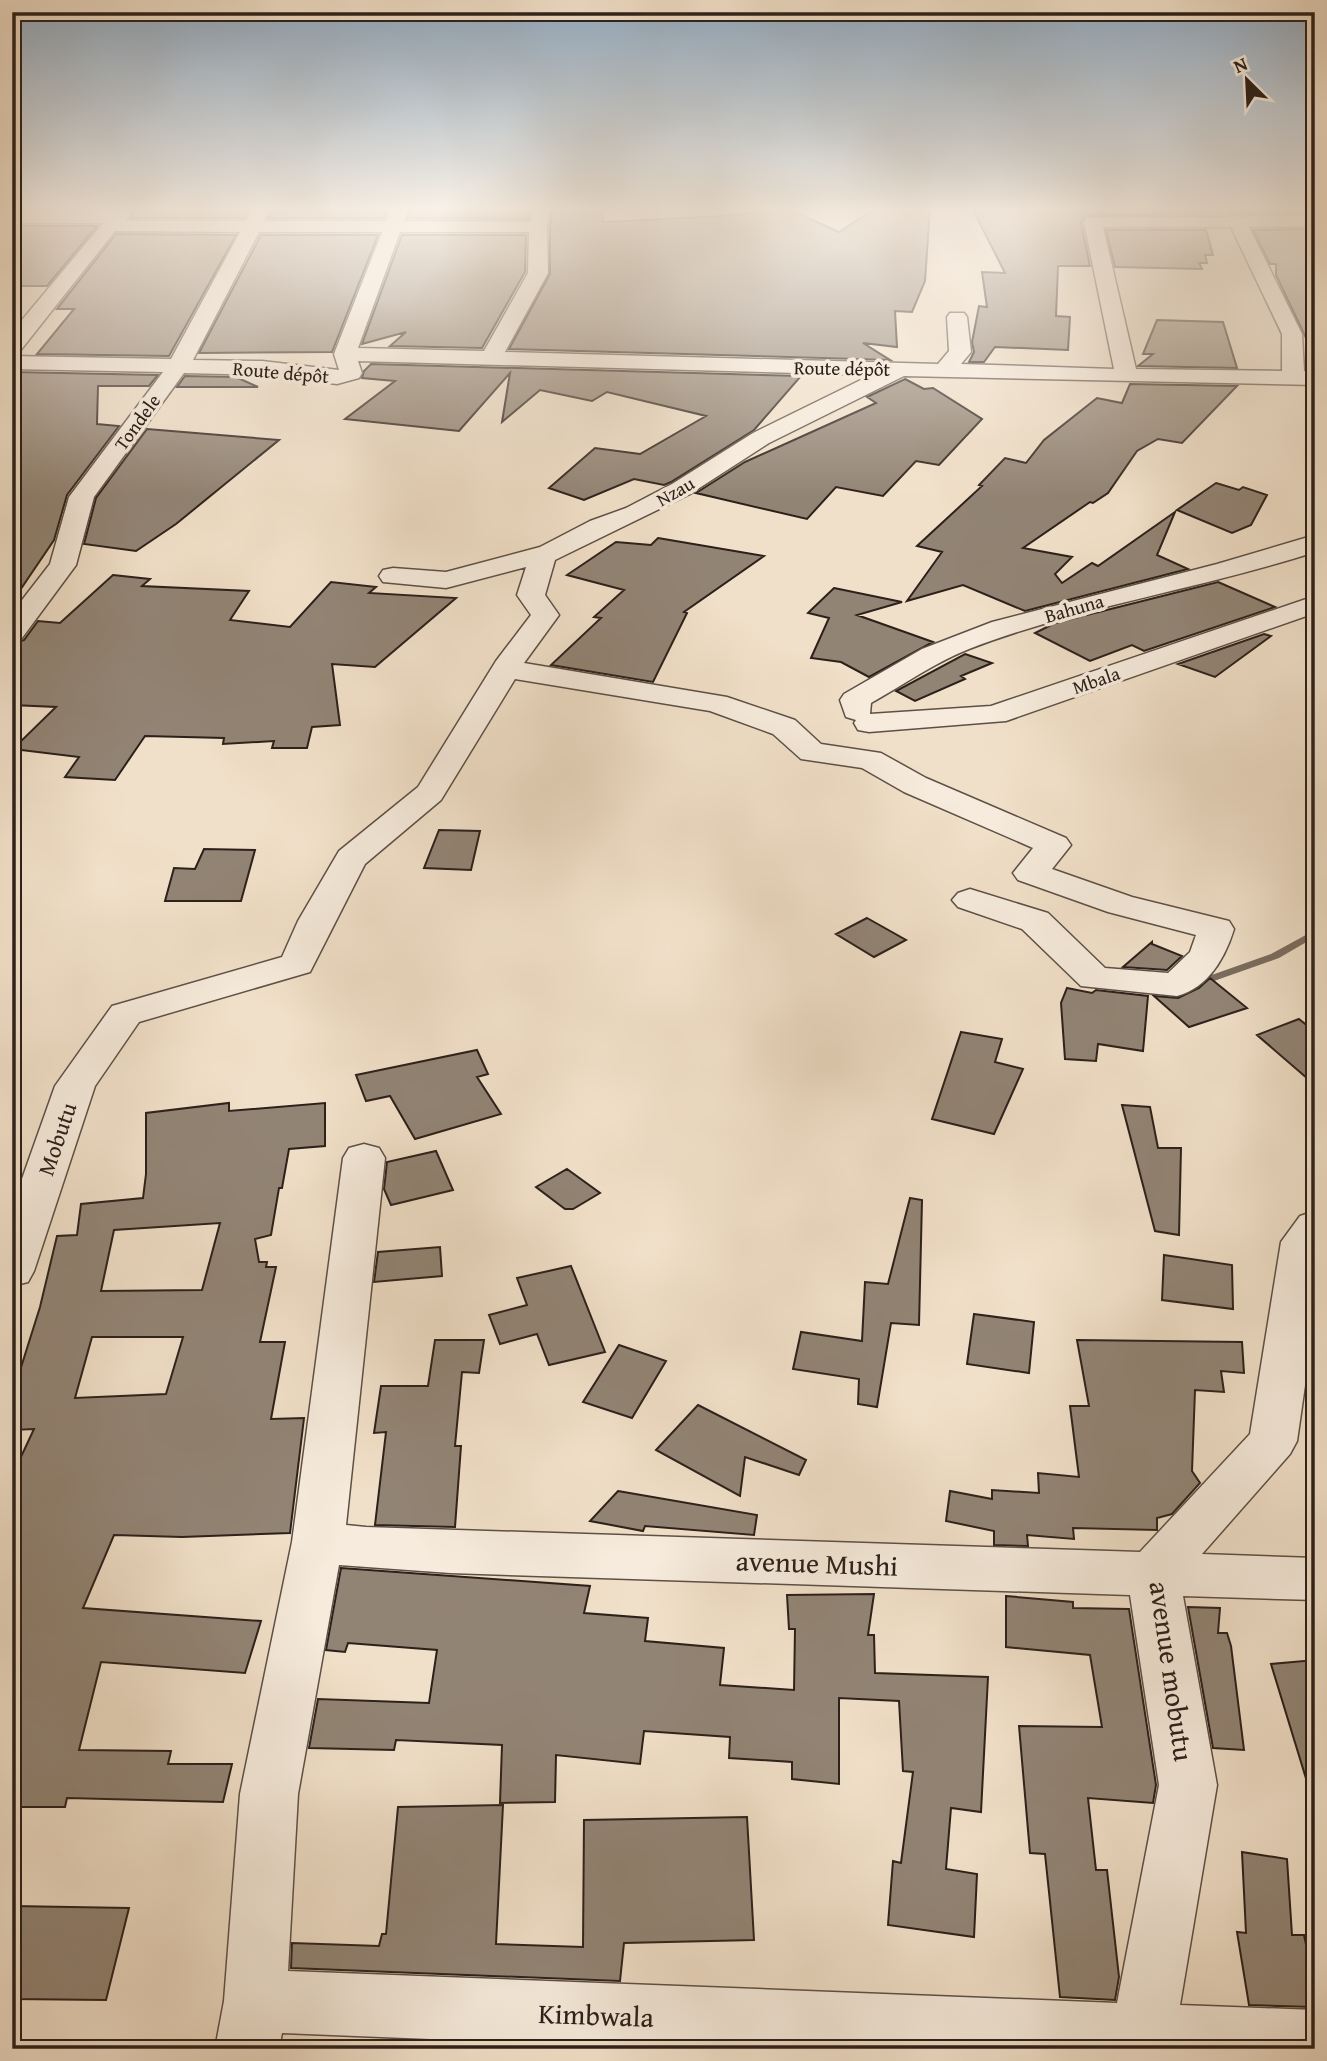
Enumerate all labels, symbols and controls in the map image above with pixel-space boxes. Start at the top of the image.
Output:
north arrow [1212,46,1282,116]
text: N [1229,49,1252,80]
street label: Route dépôt [794,353,891,383]
street label: Route dépôt [232,354,331,390]
street label: Tondele [107,388,167,456]
street label: Nzau [651,469,700,513]
street label: Bahuna [1041,586,1107,630]
street label: Mbala [1068,659,1124,701]
street label: Mobutu [29,1097,85,1180]
street label: avenue Mushi [735,1539,899,1586]
street label: avenue mobutu [1140,1578,1205,1764]
street label: Kimbwala [538,1992,655,2037]

